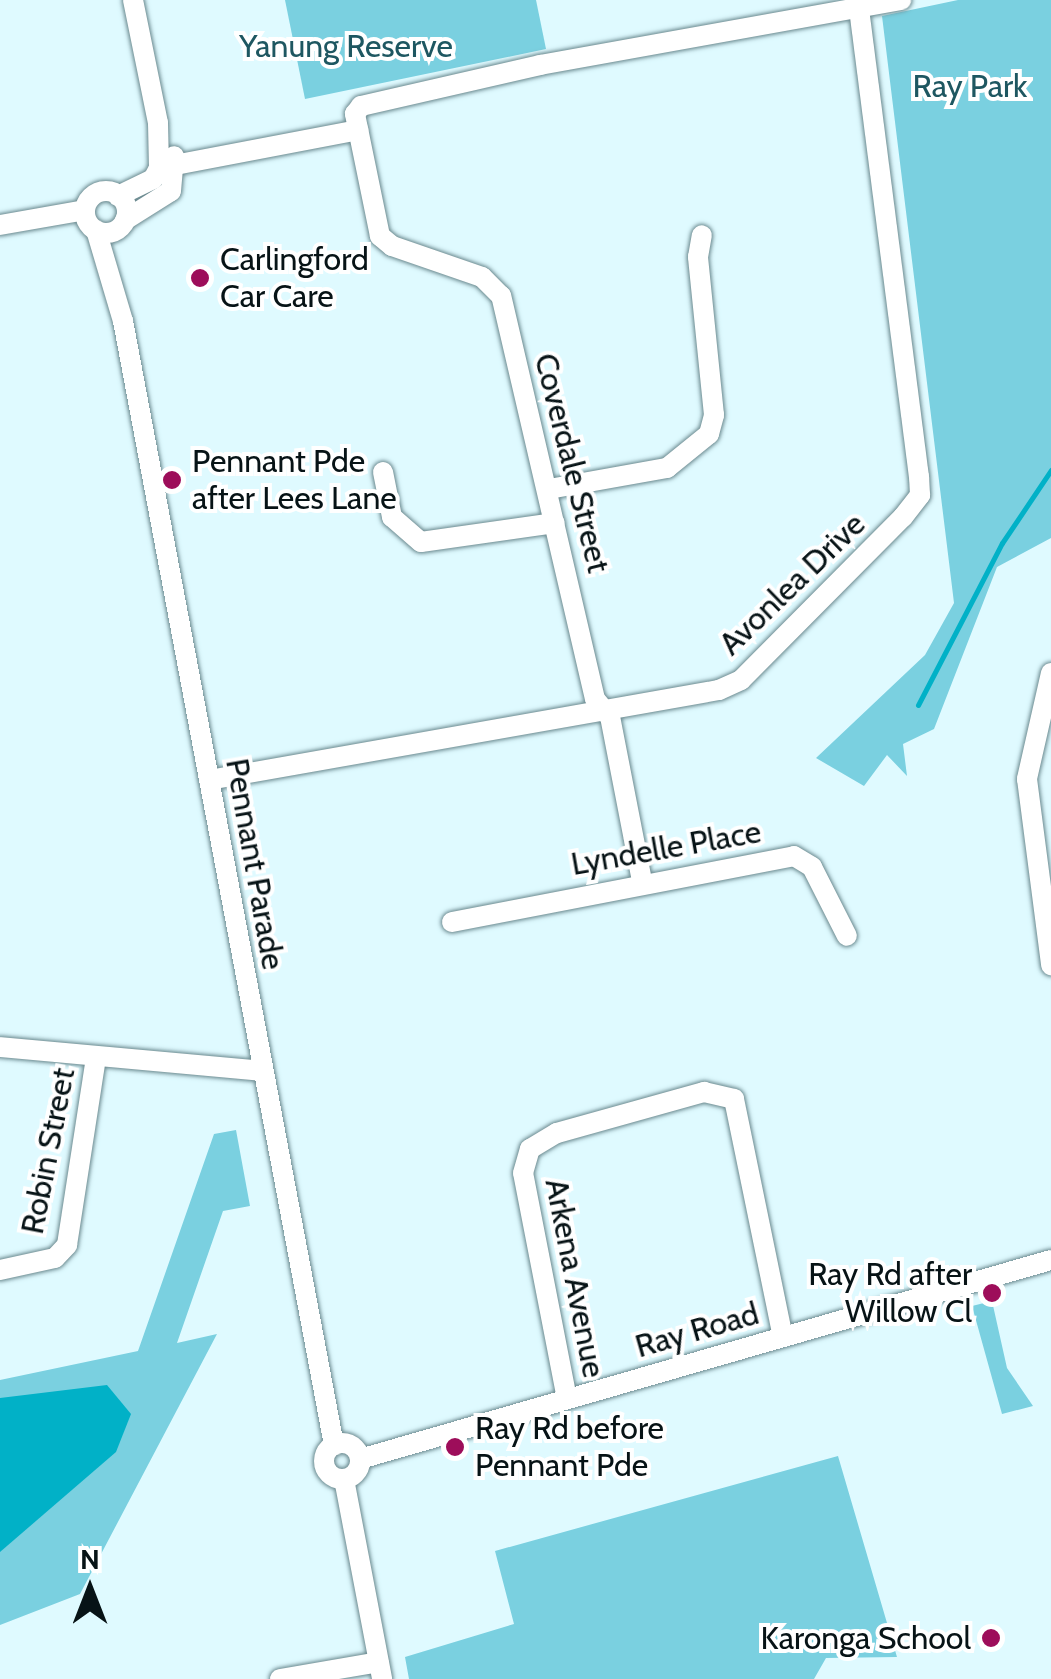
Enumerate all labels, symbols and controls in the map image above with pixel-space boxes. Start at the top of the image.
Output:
park label: Yanung Reserve [239,27,453,65]
park label: Ray Park [913,67,1027,105]
place label: Carlingford Car Care [220,241,369,316]
marker: Carlingford Car Care [189,267,211,289]
street label: Coverdale Street [526,349,618,577]
place label: Pennant Pde after Lees Lane [192,443,397,518]
marker: Pennant Pde after Lees Lane [161,469,183,491]
street label: Avonlea Drive [711,505,873,663]
street label: Pennant Parade [218,755,292,973]
street label: Lyndelle Place [568,812,764,884]
street label: Robin Street [13,1065,83,1237]
street label: Arkena Avenue [537,1175,613,1381]
place label: Ray Rd after Willow Cl [808,1256,972,1331]
marker: Ray Rd after Willow Cl [981,1282,1003,1304]
street label: Ray Road [631,1294,763,1366]
place label: Ray Rd before Pennant Pde [475,1410,664,1485]
marker: Ray Rd before Pennant Pde [444,1436,466,1458]
north arrow [40,1539,140,1639]
text: N [80,1542,100,1576]
place label: Karonga School [761,1619,971,1657]
marker: Karonga School [980,1627,1002,1649]

